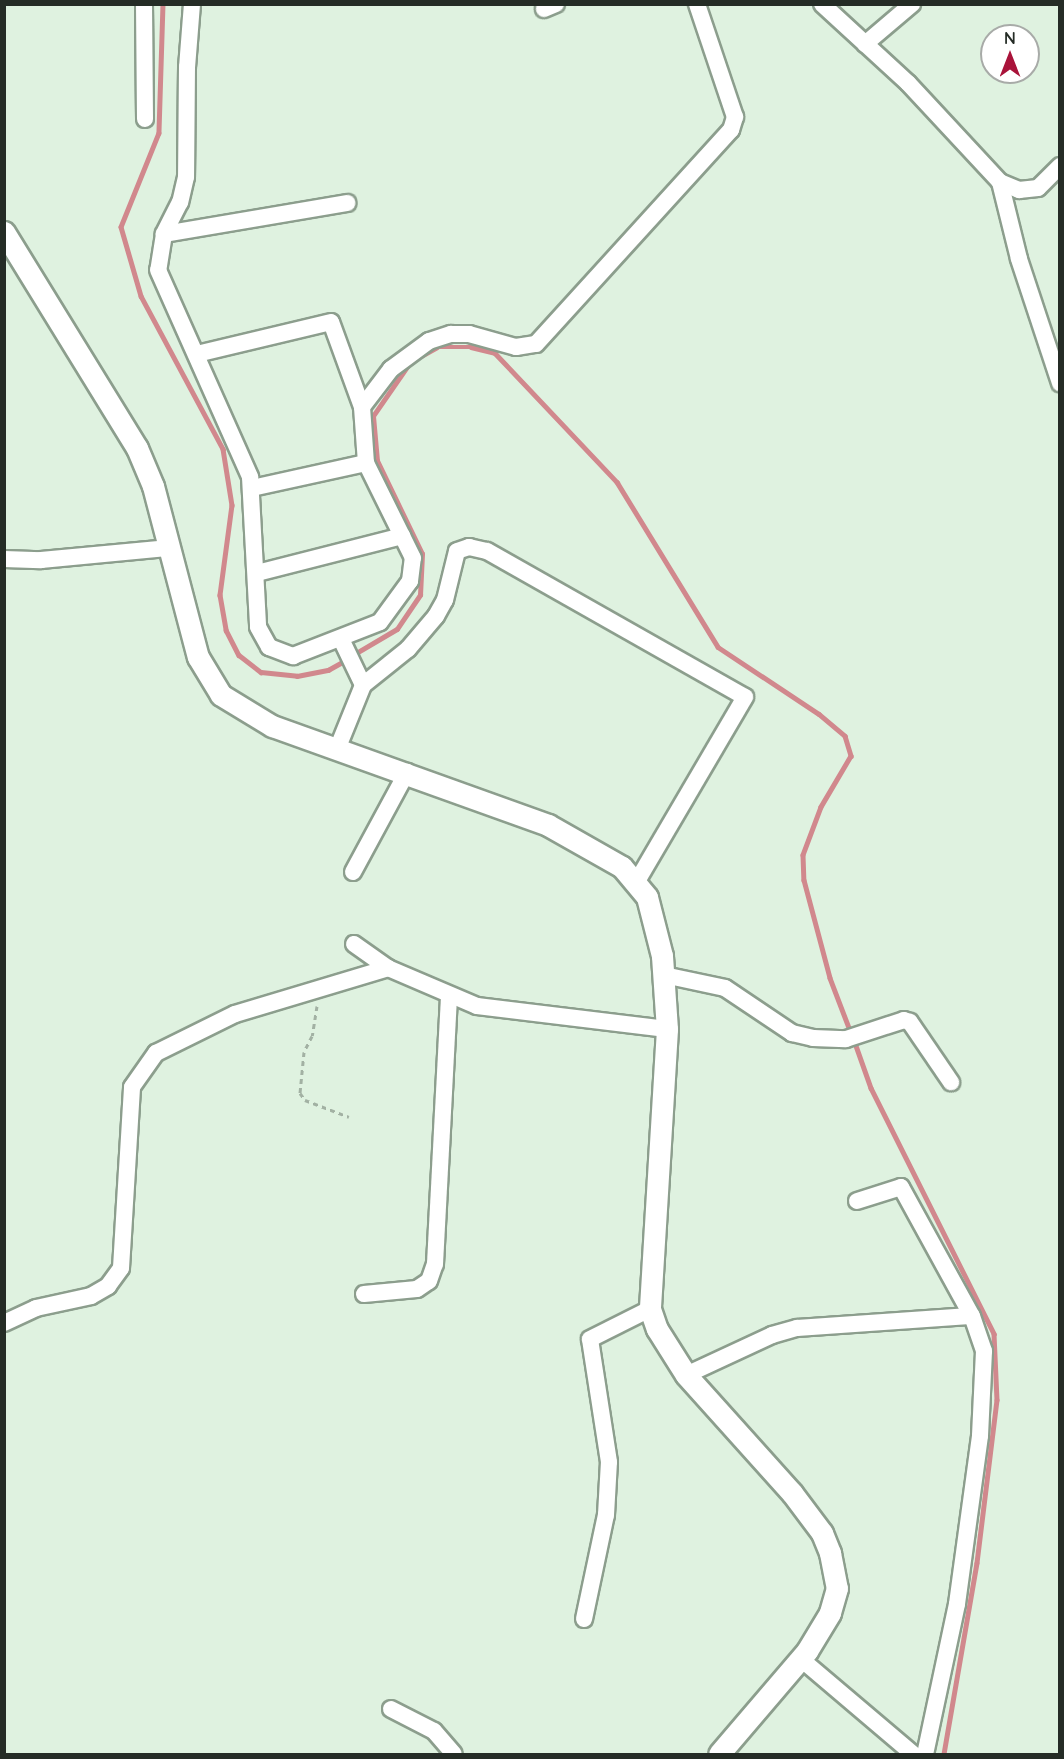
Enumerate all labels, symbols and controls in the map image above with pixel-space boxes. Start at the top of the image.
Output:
north arrow [980,24,1040,84]
text: N [1004,28,1016,48]

